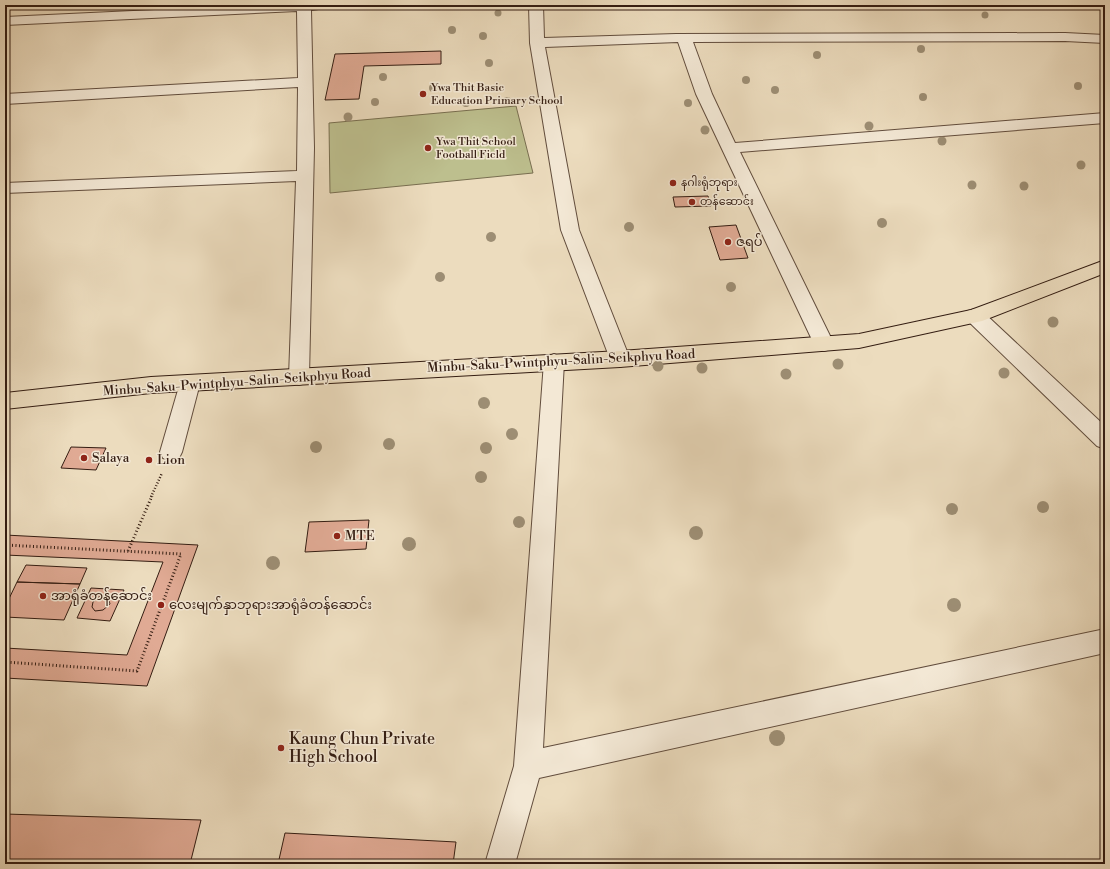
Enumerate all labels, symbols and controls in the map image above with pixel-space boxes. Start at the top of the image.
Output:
place label: Ywa Thit Basic Education Primary School [430,81,564,108]
marker: Ywa Thit Basic Education Primary School [418,89,428,99]
place label: Ywa Thit School Football Field [435,135,517,162]
marker: Ywa Thit School Football Field [423,143,433,153]
place label: နဂါးရုံဘုရား [681,175,738,191]
marker: နဂါးရုံဘုရား [668,178,678,188]
place label: တန်ဆောင်း [700,194,754,210]
marker: တန်ဆောင်း [687,197,697,207]
place label: ဇရပ် [736,233,763,252]
marker: ဇရပ် [723,237,733,247]
street label: Minbu-Saku-Pwintphyu-Salin-Seikphyu Road [426,346,696,376]
street label: Minbu-Saku-Pwintphyu-Salin-Seikphyu Road [103,365,372,399]
place label: Salaya [92,450,130,466]
place label: Lion [157,452,185,468]
marker: Salaya [79,453,89,463]
marker: Lion [144,455,154,465]
place label: MTE [345,528,375,544]
marker: MTE [332,531,342,541]
place label: အာရုံခံတန်ဆောင်း [51,587,152,606]
marker: အာရုံခံတန်ဆောင်း [38,591,48,601]
place label: လေးမျက်နှာဘုရားအာရုံခံတန်ဆောင်း [169,596,372,615]
marker: လေးမျက်နှာဘုရားအာရုံခံတန်ဆောင်း [156,600,166,610]
place label: Kaung Chun Private High School [289,729,435,767]
marker: Kaung Chun Private High School [276,743,286,753]

